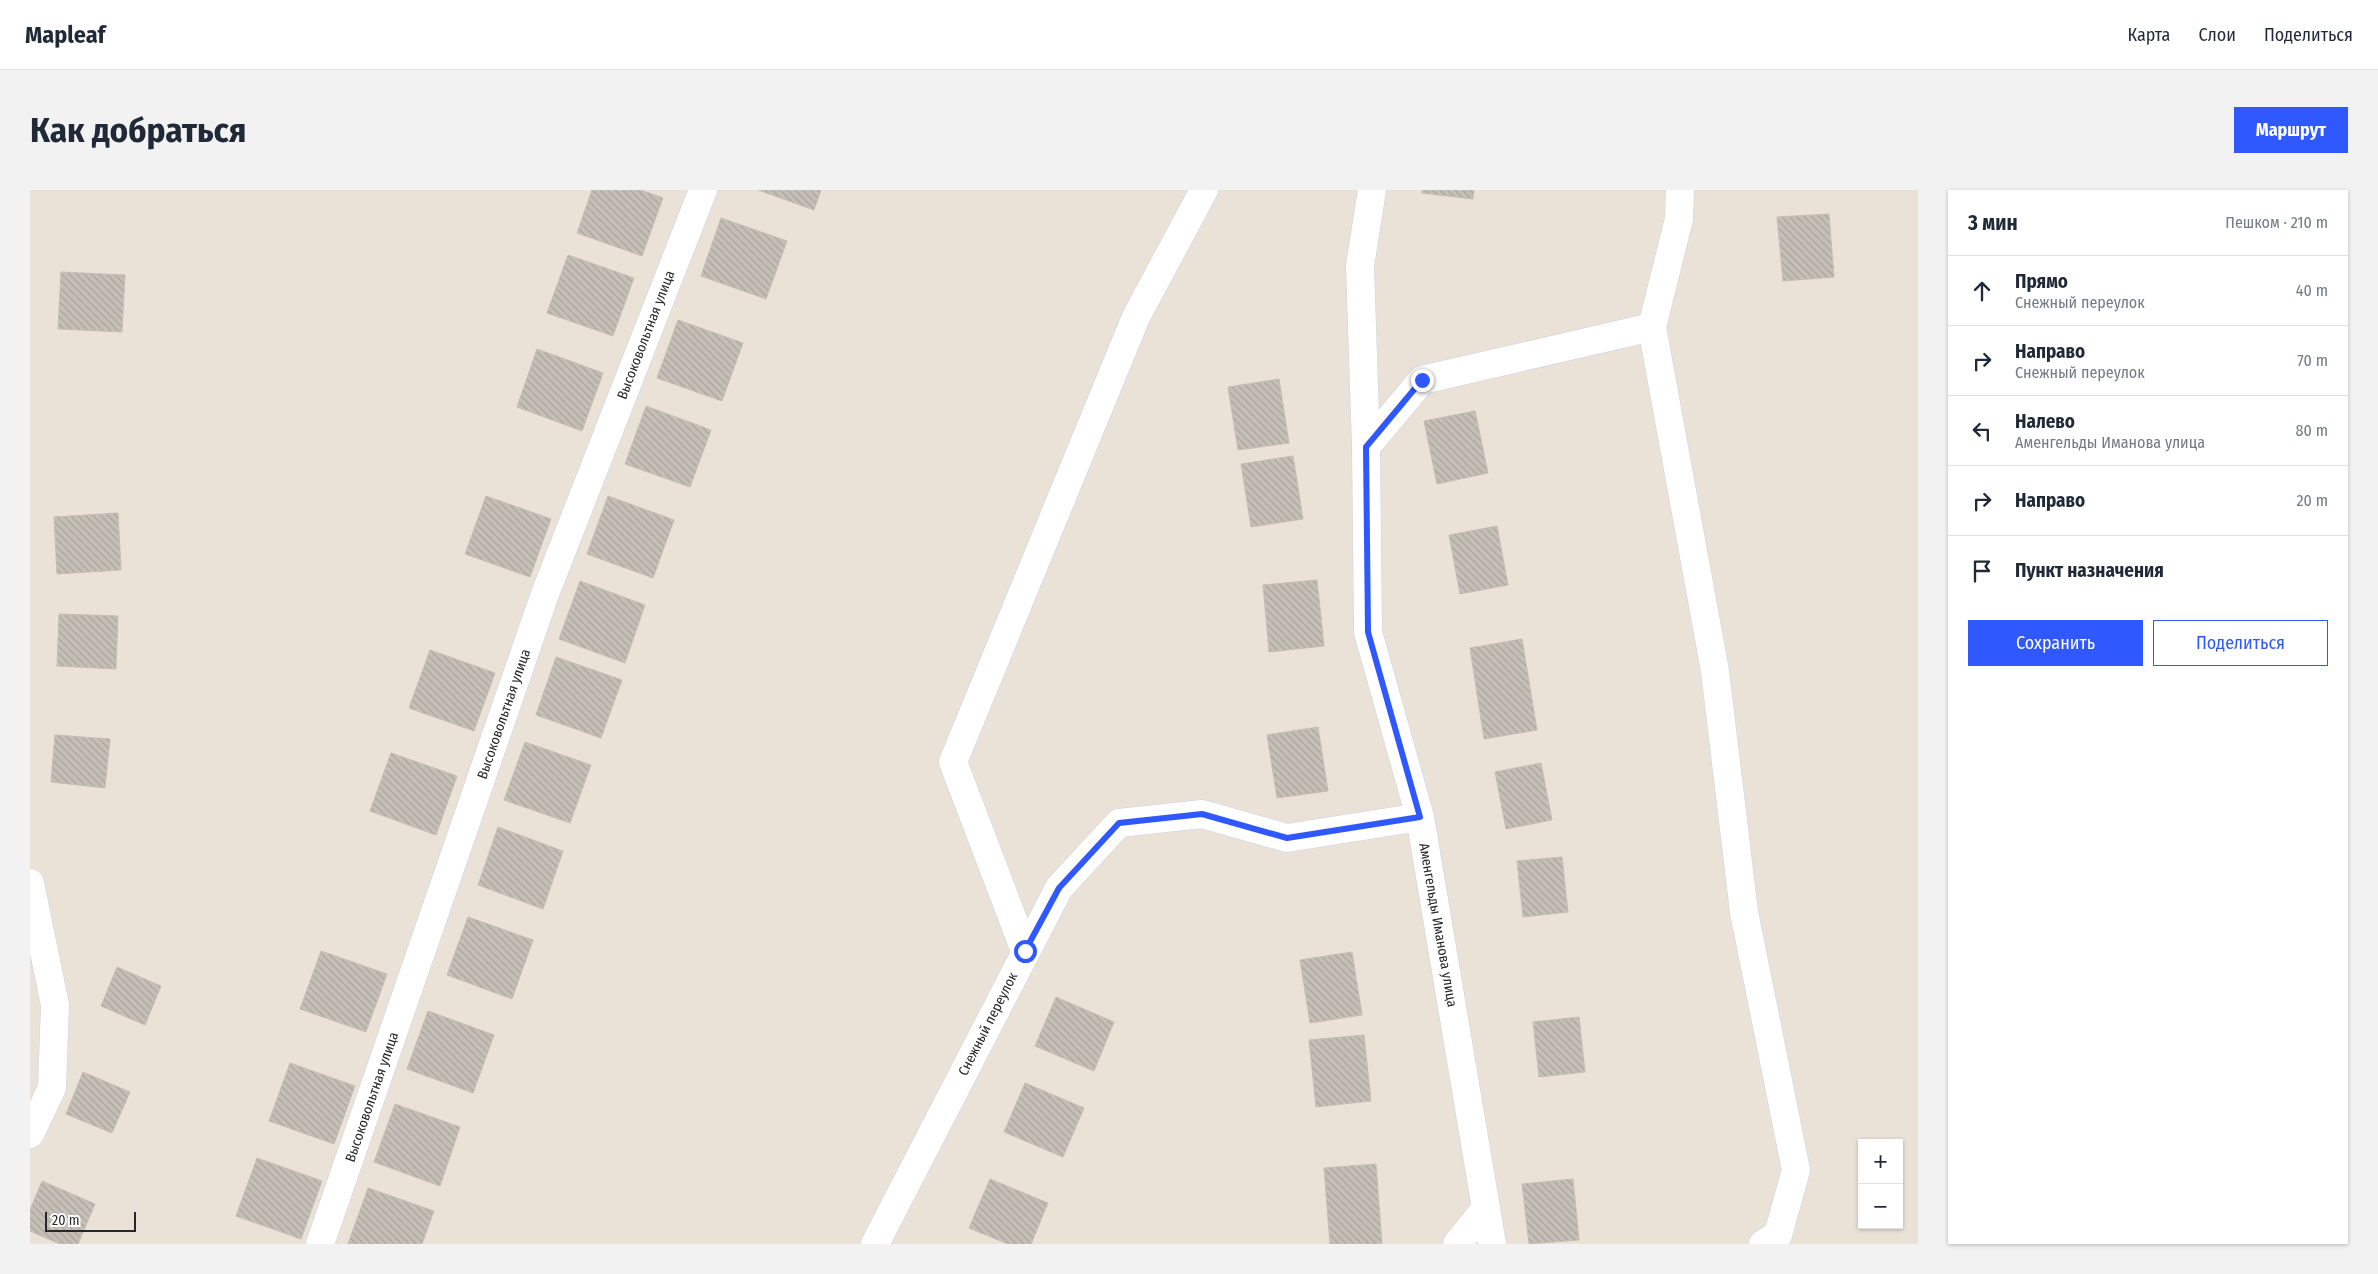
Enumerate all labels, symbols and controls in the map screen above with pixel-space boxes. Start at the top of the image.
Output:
text: Mapleaf [25,21,105,49]
text: Карта [2127,24,2170,46]
text: Слои [2198,24,2236,46]
text: Поделиться [2264,24,2353,46]
button: Маршрут [2234,107,2348,153]
text: Как добраться [30,109,247,151]
text: 3 мин [1968,210,2018,236]
text: Пешком · 210 m [2225,213,2328,232]
street label: Высоковольтная улица [614,268,678,402]
text: Прямо [2015,270,2068,293]
icon: ahead [1968,277,1996,305]
text: 40 m [2296,281,2328,300]
text: Снежный переулок [2015,293,2145,312]
text: Направо [2015,340,2085,363]
icon: right [1968,347,1996,375]
text: 70 m [2297,351,2328,370]
text: Снежный переулок [2015,363,2145,382]
route end [1411,369,1434,392]
text: Налево [2015,410,2075,433]
icon: left [1968,417,1996,445]
text: 80 m [2296,421,2328,440]
text: Аменгельды Иманова улица [2015,433,2205,452]
icon: right [1968,487,1996,515]
text: Направо [2015,489,2085,512]
text: 20 m [2297,491,2328,510]
icon: arrive [1968,557,1996,585]
text: Пункт назначения [2015,559,2164,582]
button: Сохранить [1968,620,2143,666]
button: Поделиться [2153,620,2328,666]
street label: Высоковольтная улица [474,647,534,781]
street label: Аменгельды Иманова улица [1415,842,1461,1008]
route start [1014,940,1037,963]
street label: Снежный переулок [955,969,1022,1078]
street label: Высоковольтная улица [342,1030,402,1164]
map controls [1858,1139,1903,1229]
button: + [1858,1139,1903,1184]
button: − [1858,1184,1903,1229]
scale bar [45,1209,136,1232]
text: 20 m [52,1212,80,1229]

